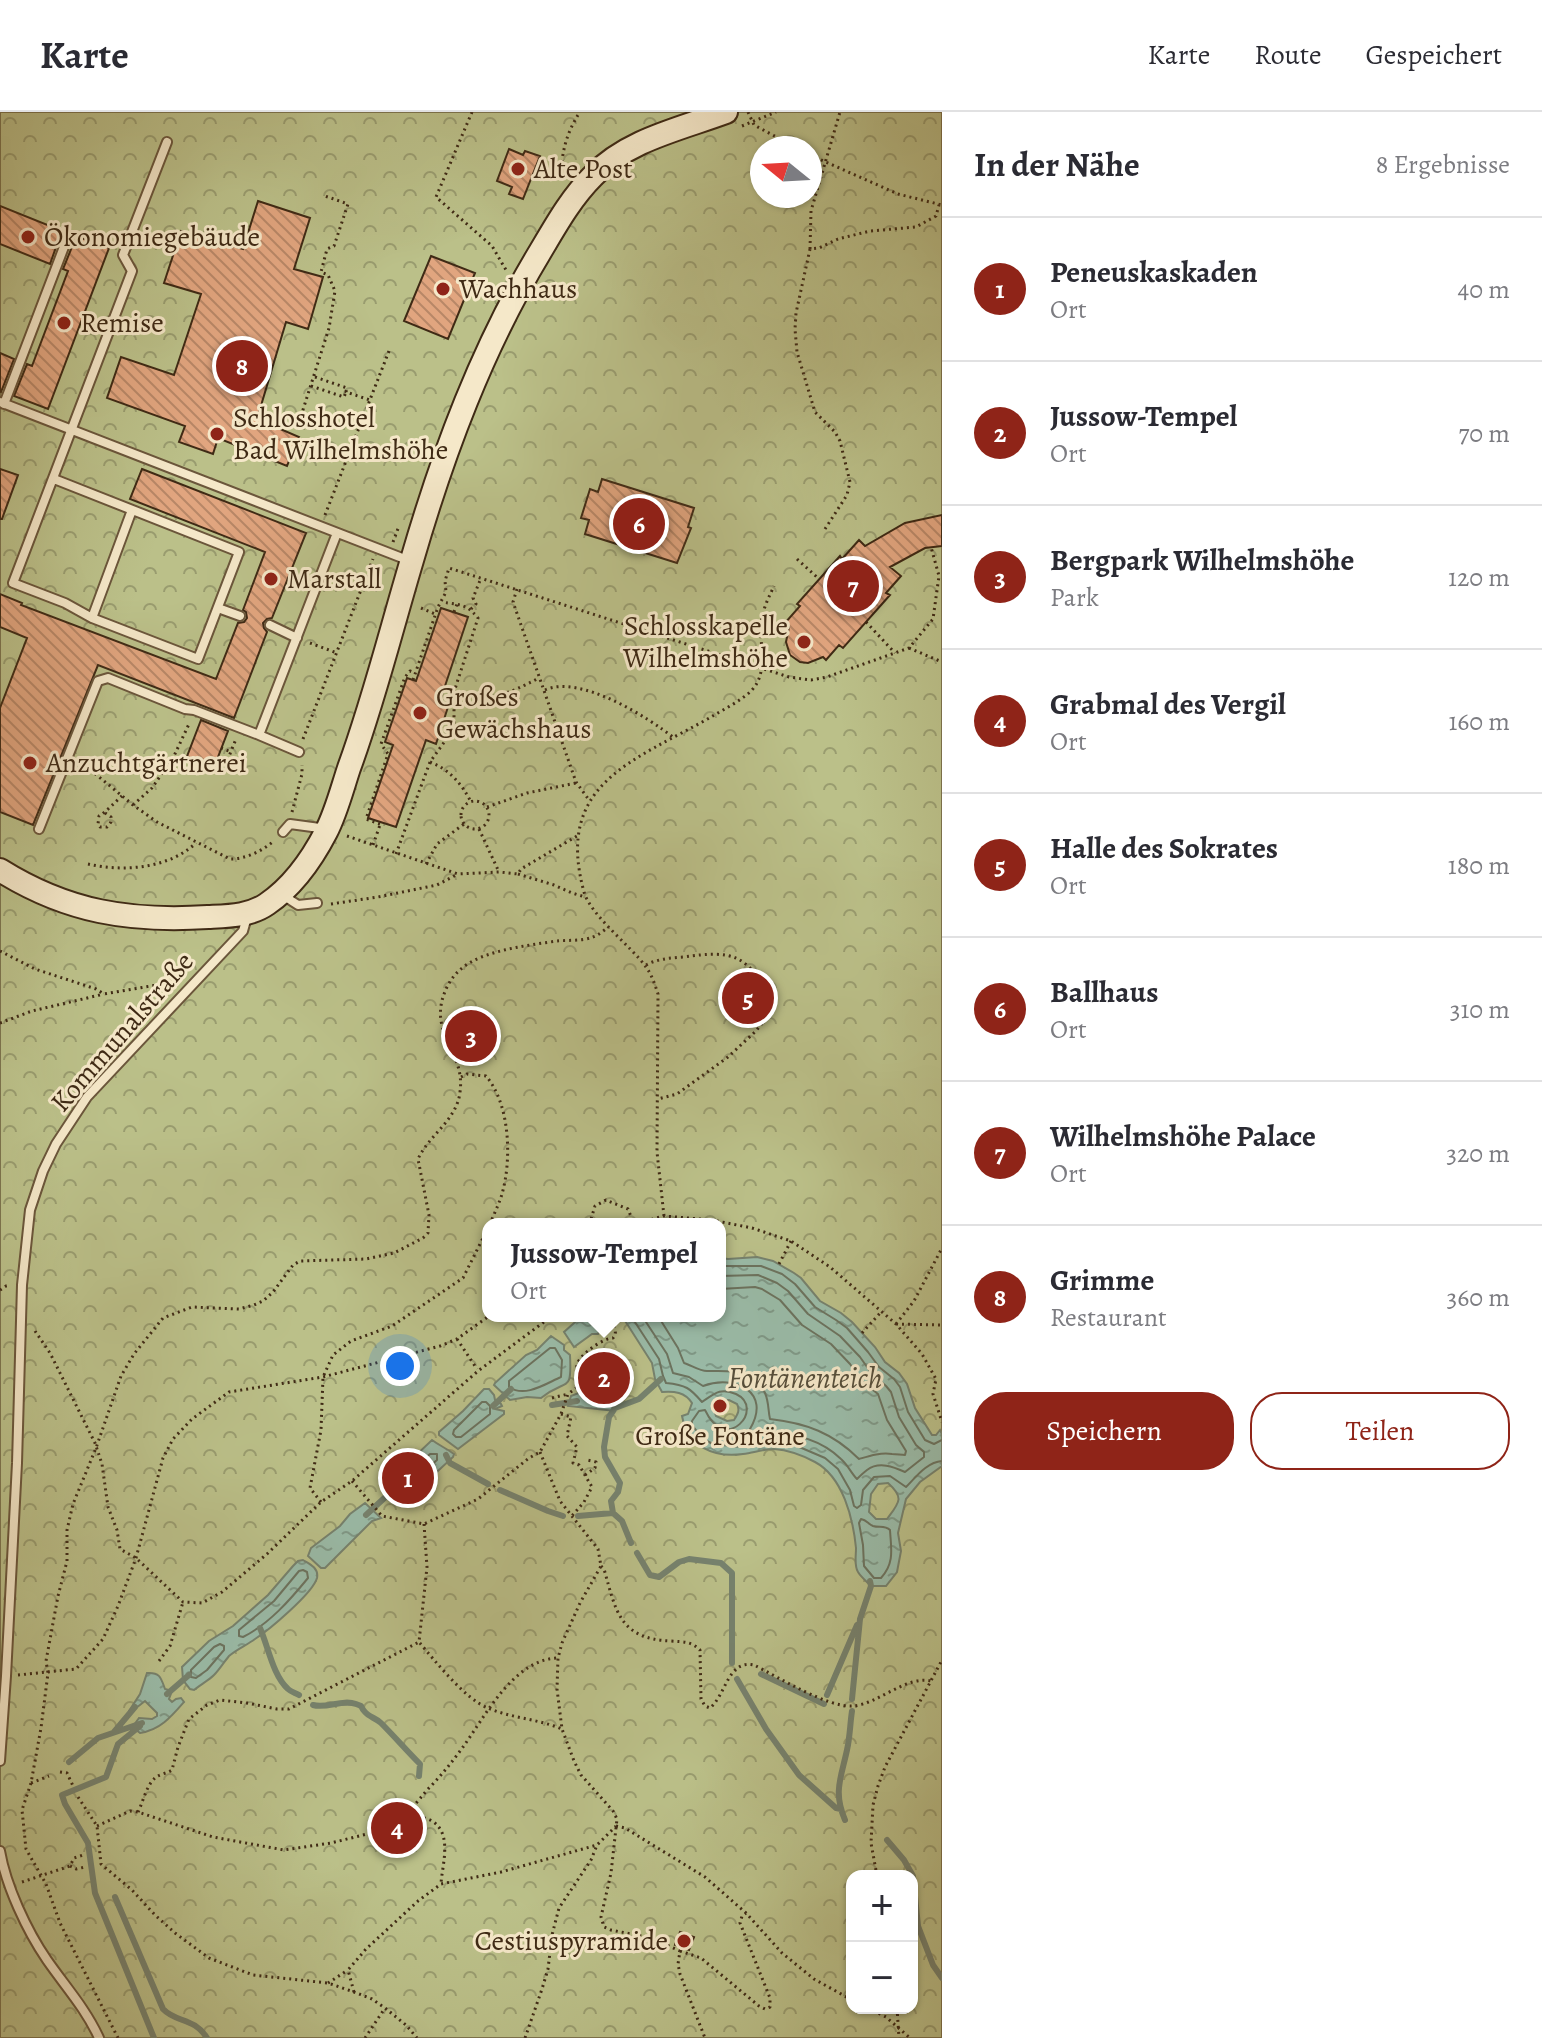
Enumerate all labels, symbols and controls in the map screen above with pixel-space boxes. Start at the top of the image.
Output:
text: Karte [40,29,129,81]
text: Karte [1147,36,1210,74]
text: Route [1254,36,1322,74]
text: Gespeichert [1366,36,1502,74]
north arrow [750,136,822,208]
text: In der Nähe [974,141,1140,188]
text: 8 Ergebnisse [1376,147,1510,182]
place label: Alte Post [533,150,633,188]
marker: Alte Post [509,160,527,178]
place label: Ökonomiegebäude [44,218,260,256]
marker: Ökonomiegebäude [19,228,37,246]
text: Peneuskaskaden [1050,252,1258,292]
place label: Wachhaus [458,270,577,308]
text: 1 [995,272,1005,307]
text: 40 m [1458,272,1510,307]
marker: Wachhaus [434,280,452,298]
text: Ort [1050,292,1087,327]
place label: Remise [80,304,164,342]
marker: Remise [55,314,73,332]
pin: 8 [216,336,268,396]
text: Jussow-Tempel [1050,396,1237,436]
place label: Schlosshotel Bad Wilhelmshöhe [233,399,448,469]
text: 2 [994,416,1006,451]
text: 70 m [1458,416,1510,451]
marker: Schlosshotel Bad Wilhelmshöhe [208,425,226,443]
text: Ort [1050,436,1087,471]
pin: 6 [613,494,665,554]
text: Bergpark Wilhelmshöhe [1050,540,1354,580]
pin: 7 [827,556,879,616]
place label: Marstall [287,560,382,598]
text: 3 [994,560,1006,595]
text: 120 m [1448,560,1510,595]
marker: Marstall [262,570,280,588]
text: Park [1050,580,1099,615]
place label: Schlosskapelle Wilhelmshöhe [622,607,788,677]
marker: Schlosskapelle Wilhelmshöhe [795,633,813,651]
place label: Großes Gewächshaus [436,678,592,748]
text: Grabmal des Vergil [1050,684,1286,724]
marker: Großes Gewächshaus [411,704,429,722]
text: 4 [994,704,1006,739]
text: 160 m [1448,704,1510,739]
text: Ort [1050,724,1087,759]
place label: Anzuchtgärtnerei [45,744,247,782]
marker: Anzuchtgärtnerei [21,754,39,772]
text: Halle des Sokrates [1050,828,1278,868]
text: 5 [994,848,1006,883]
text: 180 m [1448,848,1510,883]
text: Ort [1050,868,1087,903]
street label: Kommunalstraße [42,944,202,1120]
pin: 5 [722,968,774,1028]
text: Ballhaus [1050,972,1158,1012]
text: 6 [994,992,1006,1027]
text: 310 m [1450,992,1510,1027]
pin: 3 [445,1006,497,1066]
text: Ort [1050,1012,1087,1047]
text: Wilhelmshöhe Palace [1050,1116,1316,1156]
text: 7 [994,1136,1006,1171]
text: 320 m [1446,1136,1510,1171]
text: Ort [1050,1156,1087,1191]
popup [482,1218,726,1322]
text: Jussow-Tempel [510,1233,698,1273]
text: Grimme [1050,1260,1154,1300]
text: Ort [510,1273,547,1308]
text: 8 [994,1280,1006,1315]
text: 360 m [1447,1280,1510,1315]
text: Restaurant [1050,1300,1167,1335]
your location [380,1346,420,1386]
pin: 2 [578,1348,630,1408]
water label: Fontänenteich [727,1358,883,1398]
button: Speichern [974,1392,1234,1470]
button: Teilen [1250,1392,1510,1470]
marker: Große Fontäne [711,1397,729,1415]
place label: Große Fontäne [635,1417,805,1455]
pin: 1 [382,1448,434,1508]
pin: 4 [371,1798,423,1858]
map controls [846,1870,918,2014]
button: + [846,1870,918,1942]
place label: Cestiuspyramide [475,1922,668,1960]
marker: Cestiuspyramide [675,1932,693,1950]
button: − [846,1942,918,2014]

